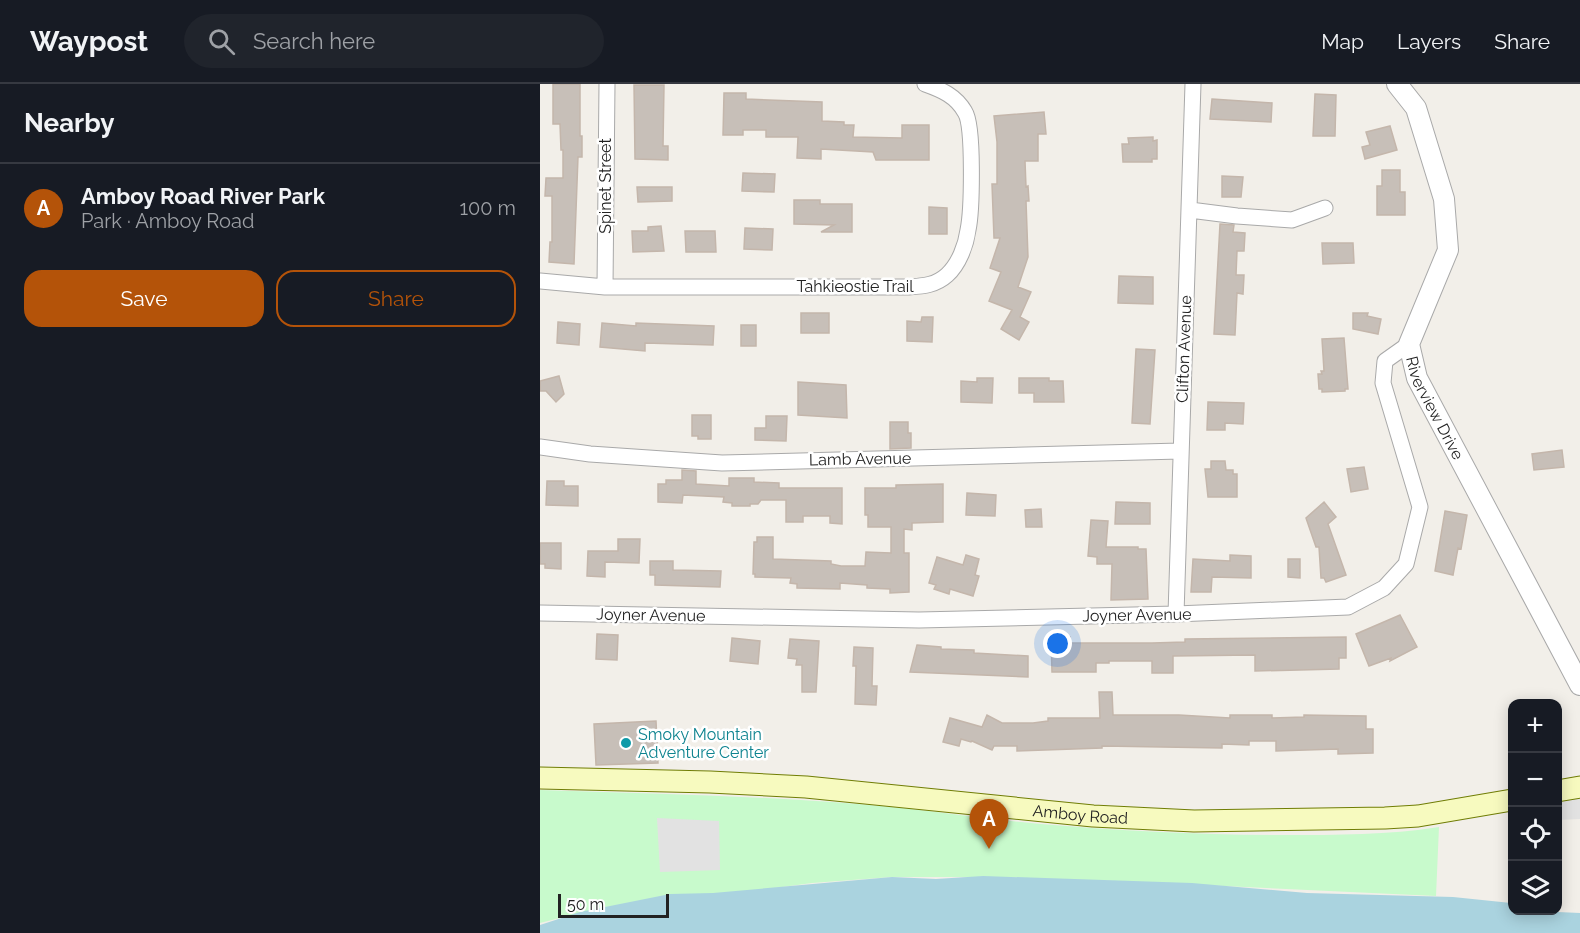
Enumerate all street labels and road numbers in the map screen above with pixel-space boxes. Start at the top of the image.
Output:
street label: Spinet Street [596,138,615,234]
street label: Tahkieostie Trail [796,277,914,296]
street label: Clifton Avenue [1173,295,1195,403]
street label: Riverview Drive [1403,354,1468,463]
street label: Lamb Avenue [809,449,911,469]
street label: Joyner Avenue [596,605,706,625]
street label: Joyner Avenue [1082,605,1192,625]
street label: Amboy Road [1032,800,1129,827]

